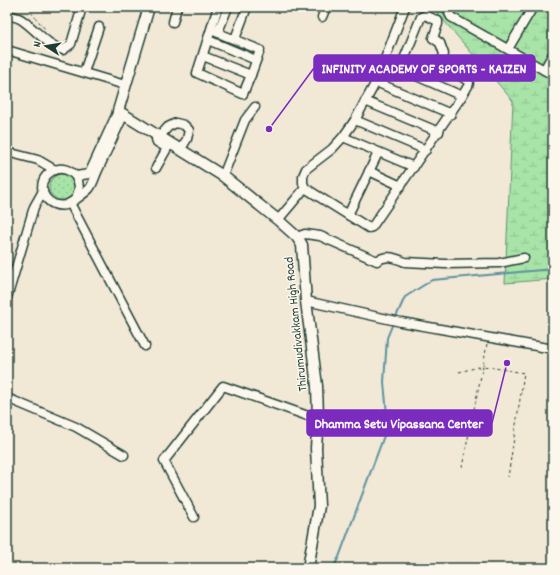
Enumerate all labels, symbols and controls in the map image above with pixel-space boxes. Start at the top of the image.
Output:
north arrow [26,26,66,66]
text: N [30,39,47,49]
callout: INFINITY ACADEMY OF SPORTS - KAIZEN [314,55,535,81]
text: INFINITY ACADEMY OF SPORTS - KAIZEN [321,60,527,80]
street label: Thirumudivakkam High Road [280,256,314,392]
callout: Dhamma Setu Vipassana Center [307,410,492,436]
text: Dhamma Setu Vipassana Center [315,415,484,435]

